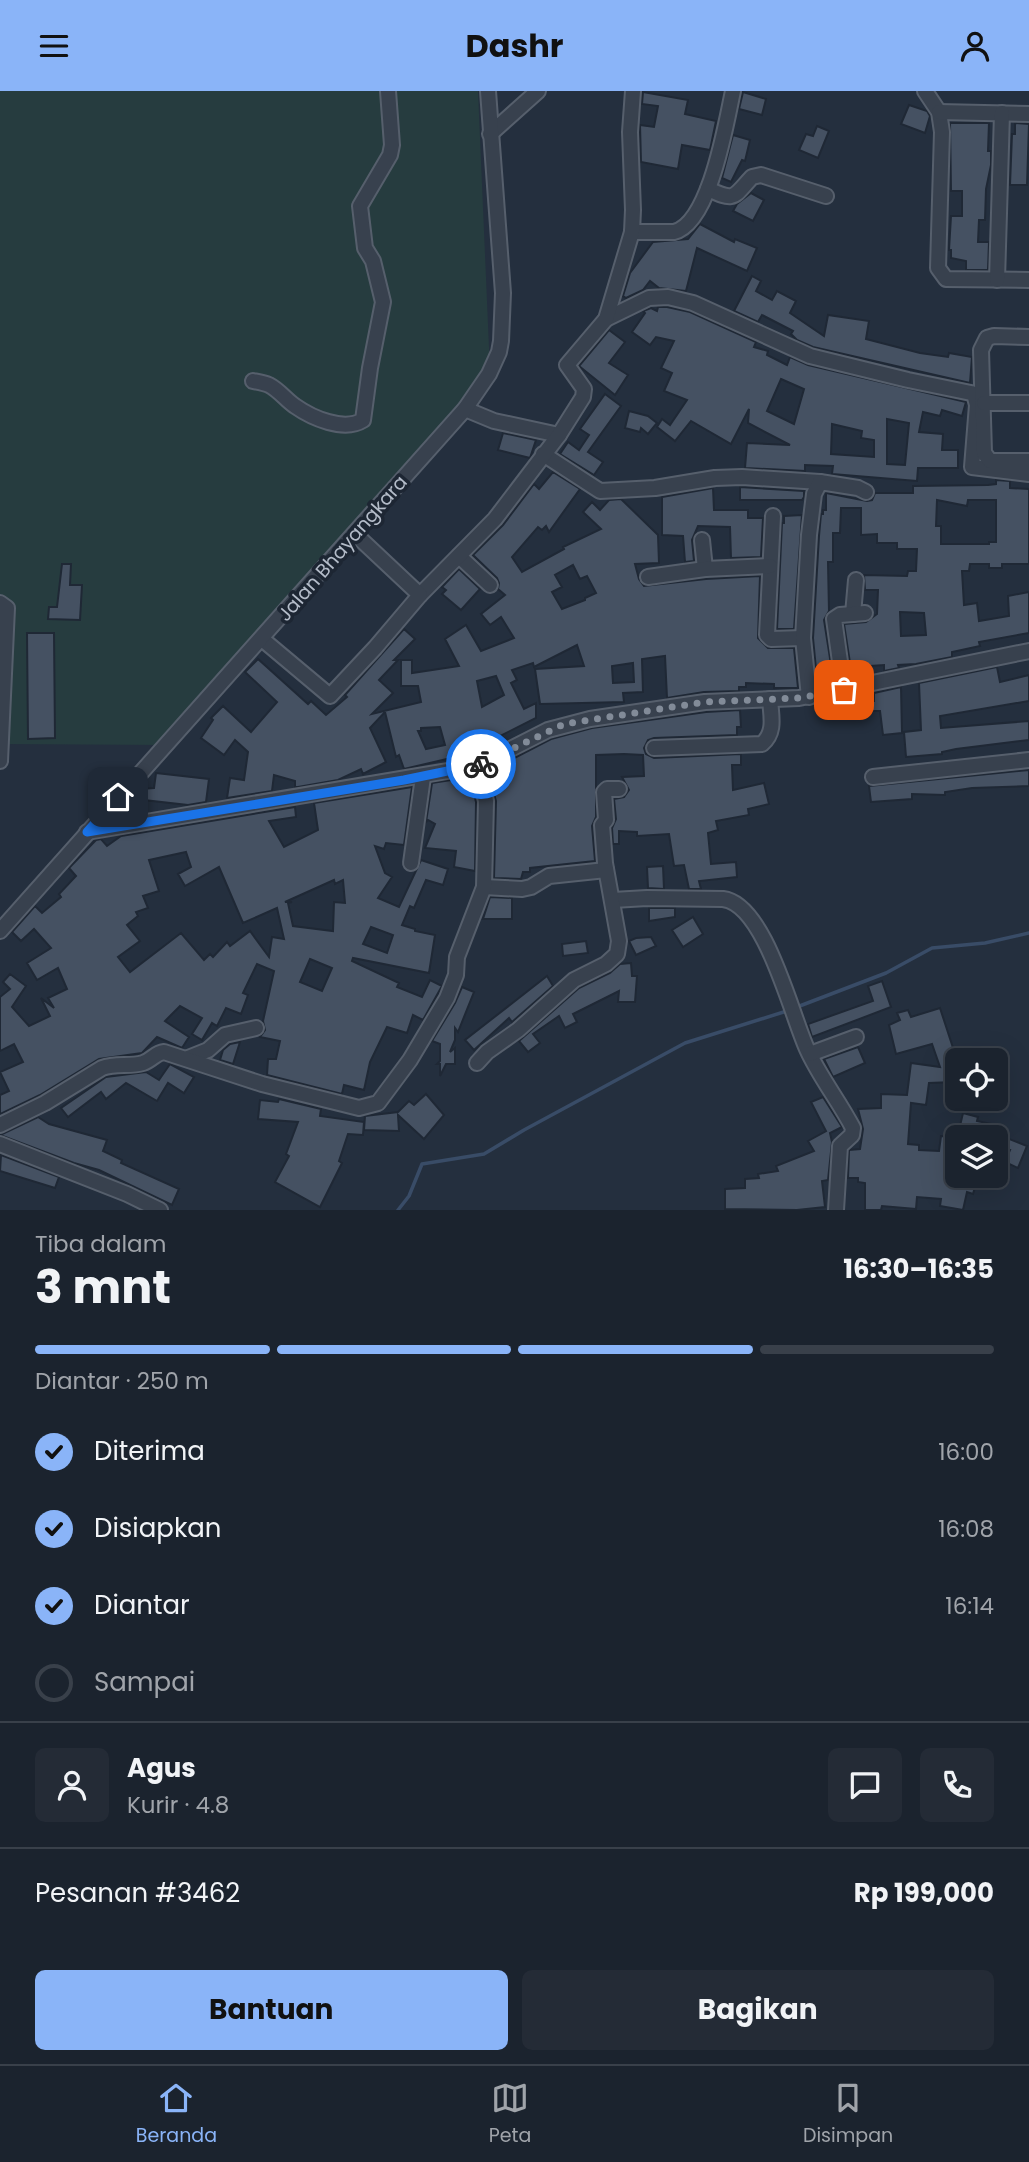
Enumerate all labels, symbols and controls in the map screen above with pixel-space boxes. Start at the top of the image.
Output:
text: Dashr [465,23,564,68]
icon: menu [35,27,73,65]
icon: person [956,27,994,65]
street label: Jalan Bhayangkara [271,470,413,627]
pin [814,660,874,720]
icon: bag [825,671,863,709]
courier [446,729,516,799]
icon: bike [462,745,500,783]
pin [88,767,148,827]
icon: home [99,778,137,816]
map controls [945,1048,1008,1188]
button: locate [945,1048,1008,1111]
button: layers [945,1125,1008,1188]
text: Tiba dalam [35,1228,166,1260]
text: 16:30–16:35 [843,1251,994,1287]
text: 3 mnt [35,1255,171,1319]
text: Diantar · 250 m [35,1365,209,1397]
icon: check [35,1433,73,1471]
text: Diterima [94,1433,205,1469]
text: 16:00 [938,1436,994,1468]
icon: check [35,1510,73,1548]
text: Disiapkan [94,1510,222,1546]
text: 16:08 [938,1513,994,1545]
icon: check [35,1587,73,1625]
text: Diantar [94,1587,190,1623]
text: 16:14 [945,1590,994,1622]
text: Sampai [94,1664,195,1700]
button: person [35,1748,109,1822]
button: chat [828,1748,902,1822]
button: phone [920,1748,994,1822]
text: Agus [127,1750,196,1786]
text: Kurir · 4.8 [127,1789,229,1821]
text: Pesanan #3462 [35,1875,240,1911]
text: Rp 199,000 [854,1875,994,1911]
button: Bantuan [35,1970,508,2050]
button: Bagikan [522,1970,994,2050]
tab: Beranda [136,2079,217,2150]
tab: Peta [489,2079,531,2150]
tab: Disimpan [803,2079,893,2150]

